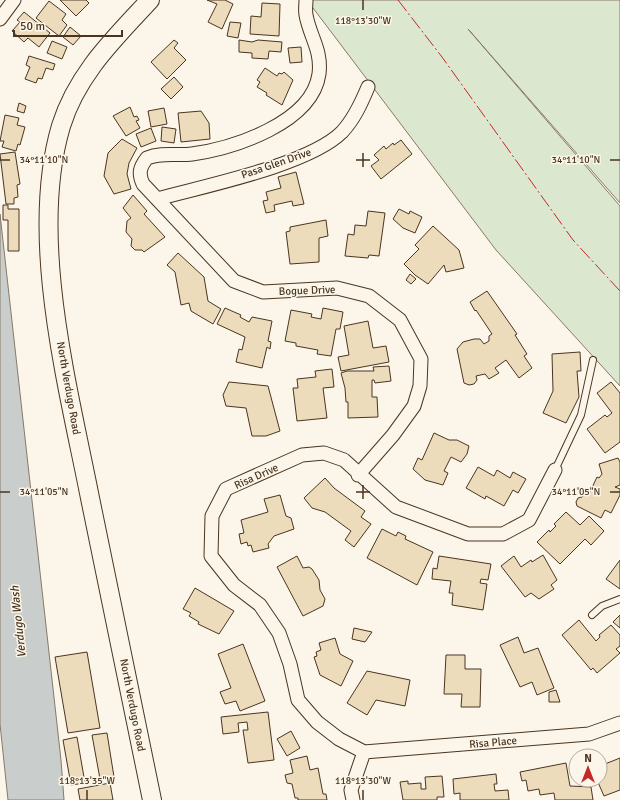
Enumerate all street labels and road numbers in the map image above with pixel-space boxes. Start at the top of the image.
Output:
street label: Pasa Glen Drive [239,145,313,182]
street label: Bogue Drive [278,283,336,298]
street label: North Verdugo Road [54,341,83,436]
street label: Risa Drive [232,461,280,492]
street label: North Verdugo Road [117,658,148,753]
street label: Risa Place [469,734,518,751]

